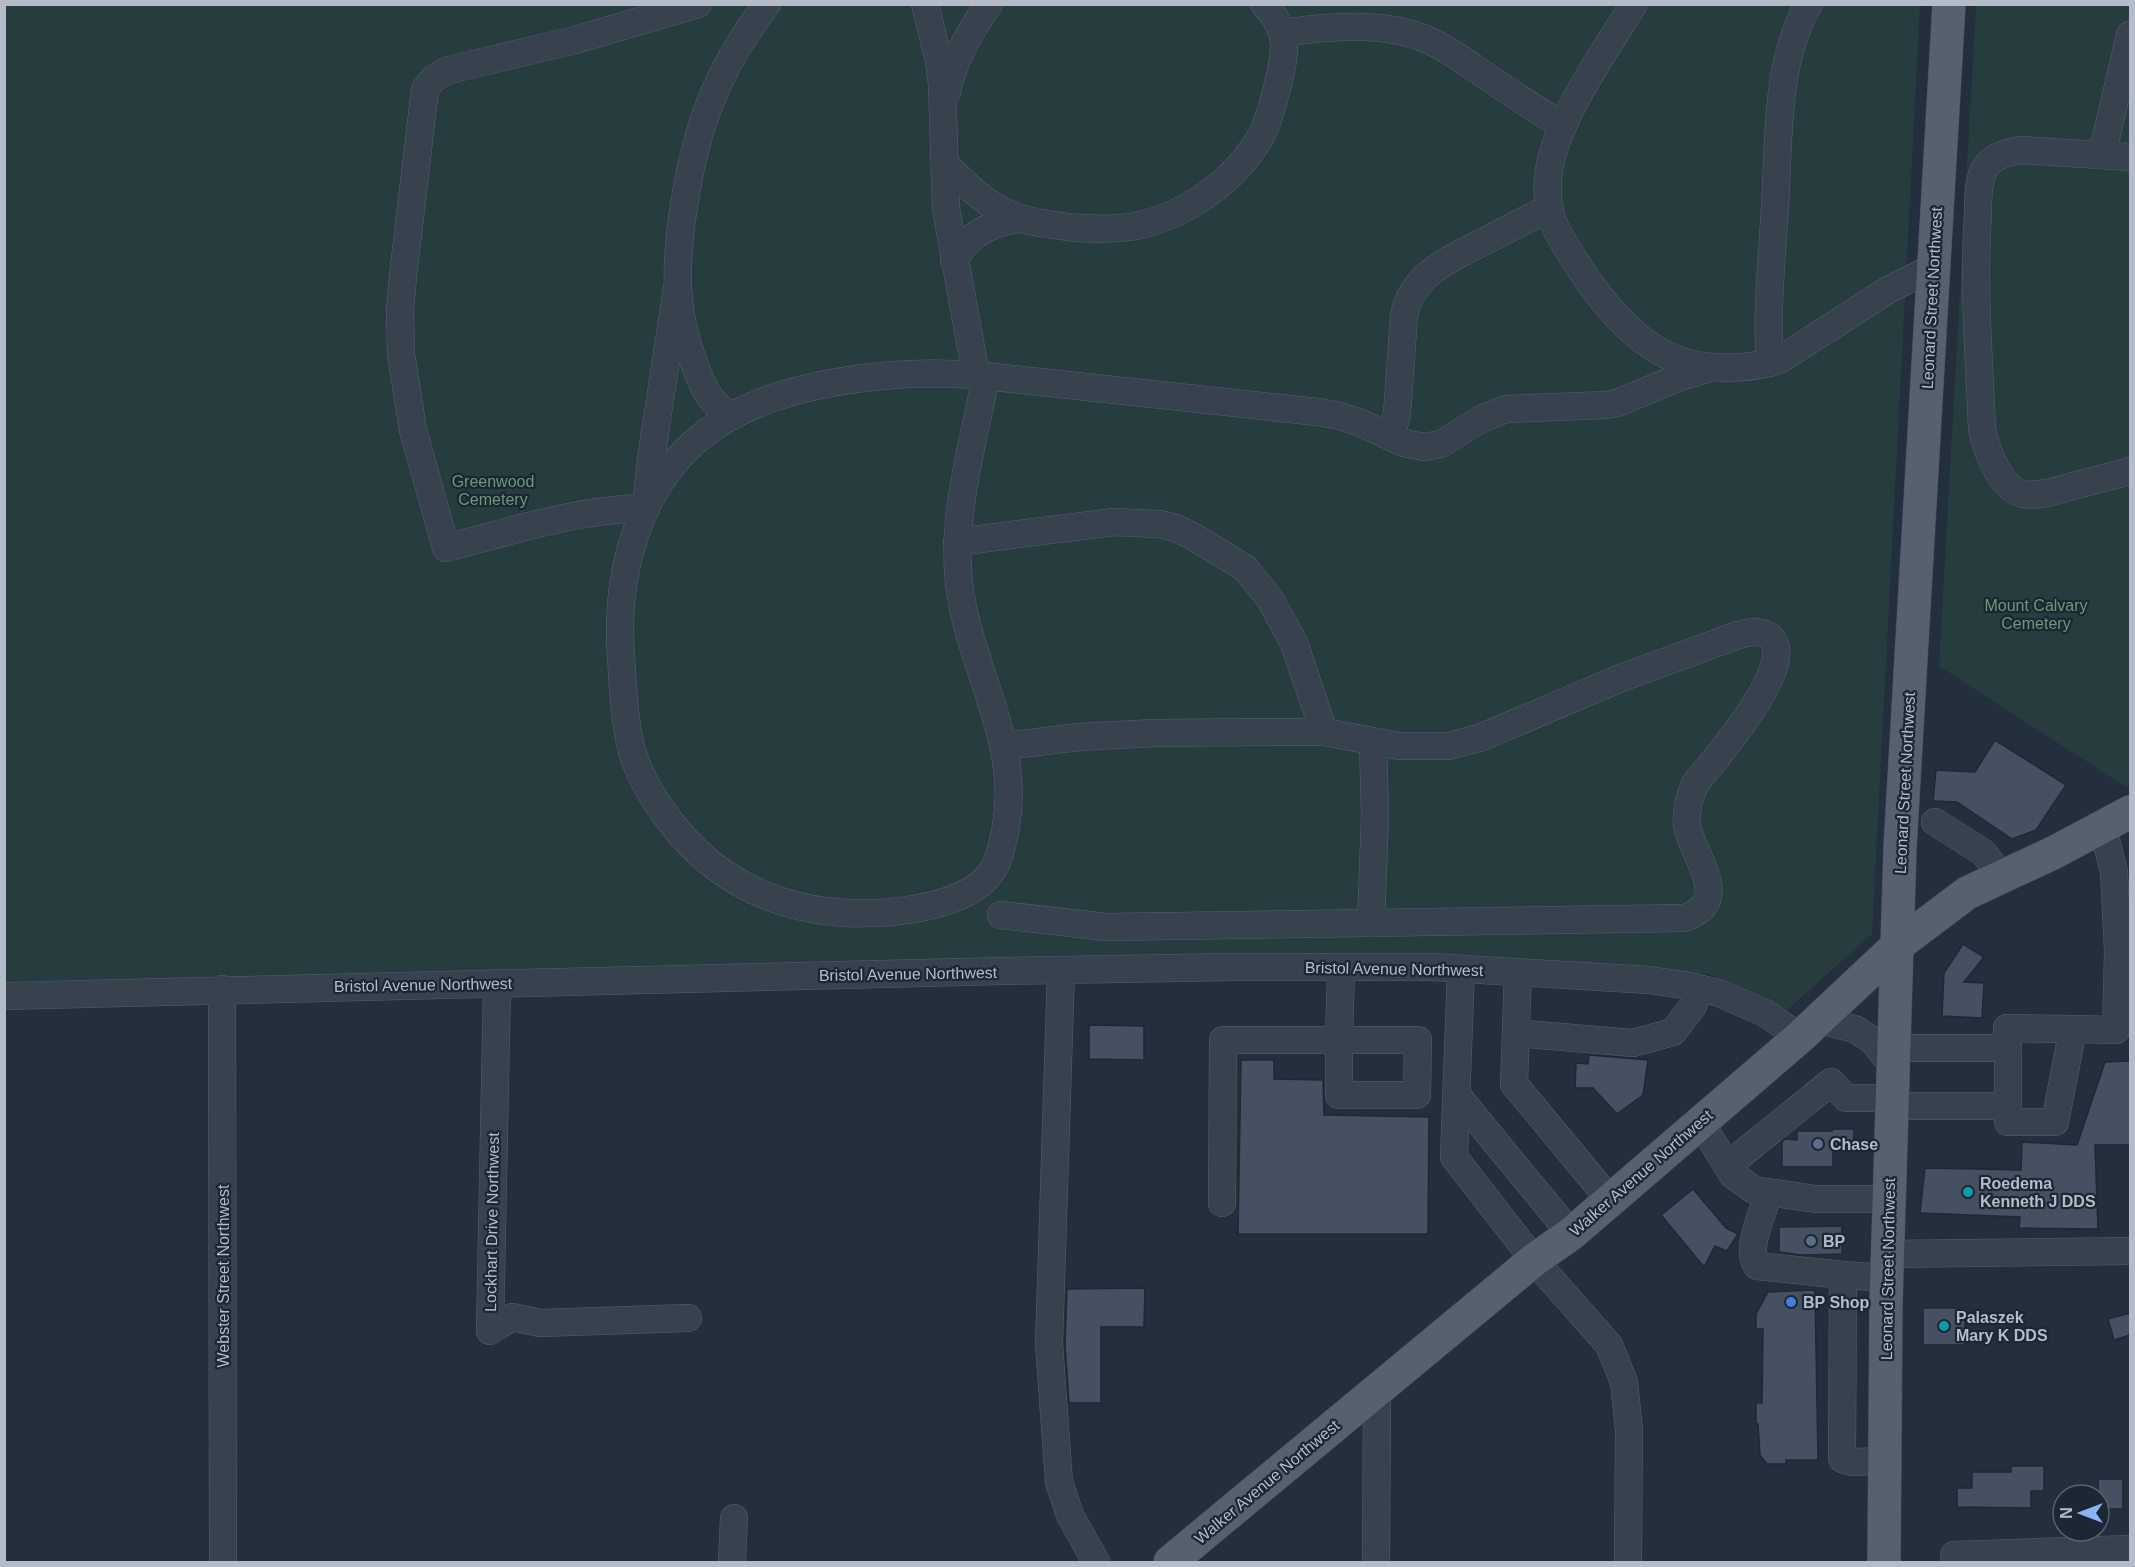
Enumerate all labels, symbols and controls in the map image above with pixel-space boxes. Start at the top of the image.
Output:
street label: Leonard Street Northwest [1919,206,1945,389]
park label: Greenwood Cemetery [452,473,534,508]
park label: Mount Calvary Cemetery [1984,597,2088,632]
street label: Leonard Street Northwest [1892,691,1918,874]
street label: Bristol Avenue Northwest [1305,959,1484,979]
street label: Bristol Avenue Northwest [819,964,998,984]
street label: Bristol Avenue Northwest [334,975,513,995]
street label: Walker Avenue Northwest [1566,1106,1716,1240]
street label: Lockhart Drive Northwest [482,1132,502,1312]
place label: Chase [1830,1136,1878,1153]
marker: Chase [1811,1137,1825,1151]
place label: Roedema Kenneth J DDS [1980,1175,2096,1210]
street label: Leonard Street Northwest [1878,1177,1898,1360]
street label: Webster Street Northwest [215,1184,232,1367]
marker: Roedema Kenneth J DDS [1961,1185,1975,1199]
place label: BP [1823,1233,1846,1250]
marker: BP [1804,1234,1818,1248]
place label: BP Shop [1803,1294,1870,1311]
marker: BP Shop [1784,1295,1798,1309]
place label: Palaszek Mary K DDS [1956,1309,2048,1344]
marker: Palaszek Mary K DDS [1937,1319,1951,1333]
street label: Walker Avenue Northwest [1191,1416,1343,1547]
north arrow [2051,1483,2111,1543]
text: N [2058,1507,2075,1519]

